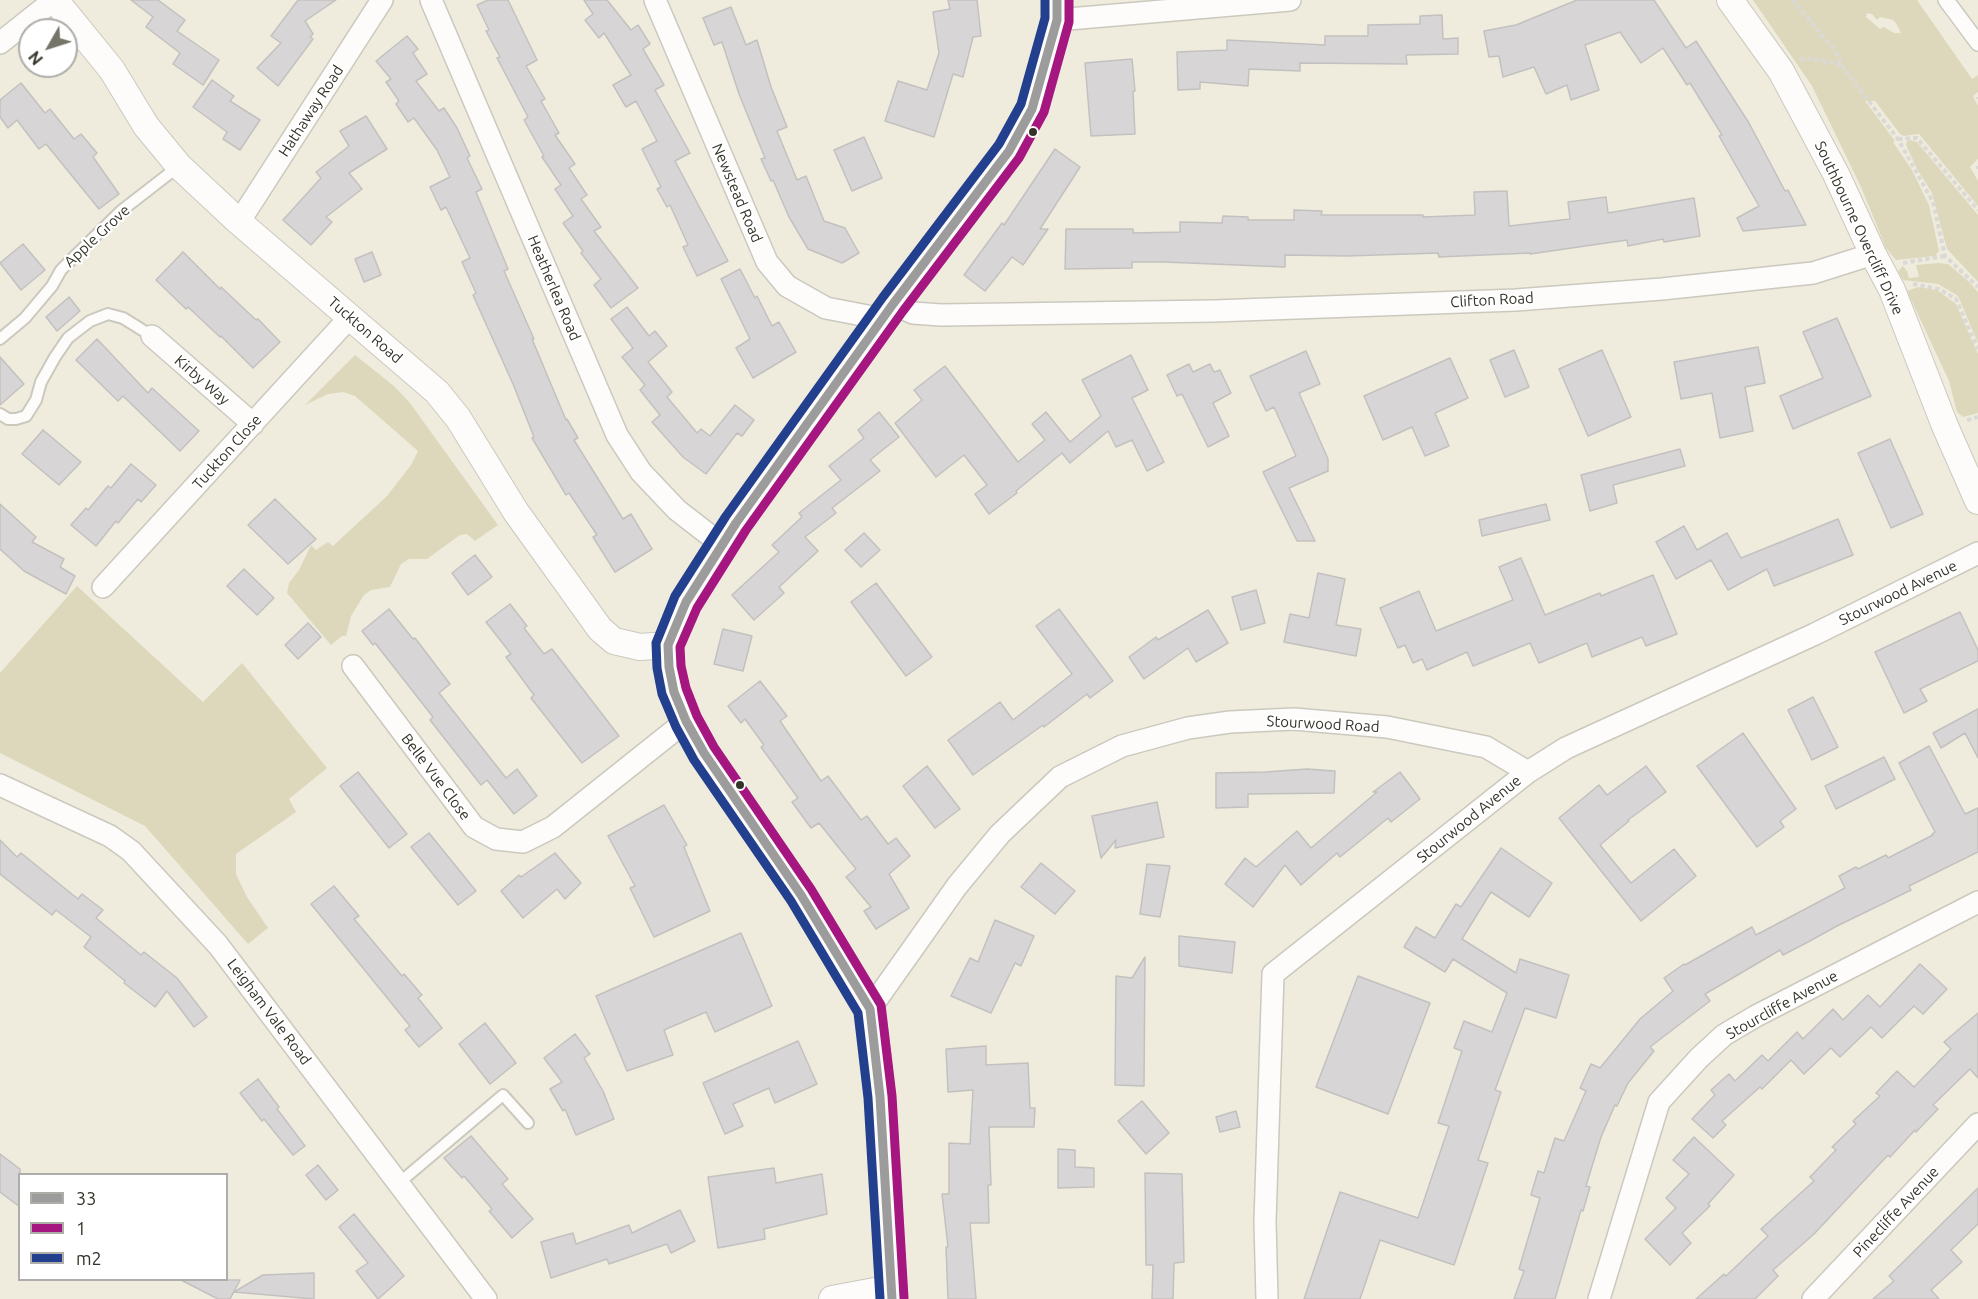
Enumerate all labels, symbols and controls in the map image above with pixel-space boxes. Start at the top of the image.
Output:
north arrow [18,18,78,78]
text: N [25,48,46,68]
street label: Hathaway Road [275,62,347,160]
unlabelled marker [1027,126,1039,138]
street label: Southbourne Overcliff Drive [1811,138,1907,318]
street label: Newstead Road [708,141,766,245]
street label: Apple Grove [61,201,133,271]
street label: Heatherlea Road [524,233,584,343]
street label: Clifton Road [1450,289,1534,311]
street label: Tuckton Road [324,293,406,367]
street label: Kirby Way [171,351,233,409]
street label: Tuckton Close [189,411,265,493]
street label: Stourwood Avenue [1836,557,1960,629]
street label: Stourwood Road [1266,712,1380,736]
street label: Belle Vue Close [398,730,474,824]
street label: Stourwood Avenue [1413,771,1525,867]
unlabelled marker [734,779,746,791]
street label: Leigham Vale Road [223,955,315,1069]
street label: Stourcliffe Avenue [1723,967,1841,1043]
street label: Pinecliffe Avenue [1849,1163,1943,1261]
legend [18,1173,228,1281]
text: 33 [76,1188,96,1208]
text: 1 [76,1218,86,1238]
text: m2 [76,1248,102,1268]

